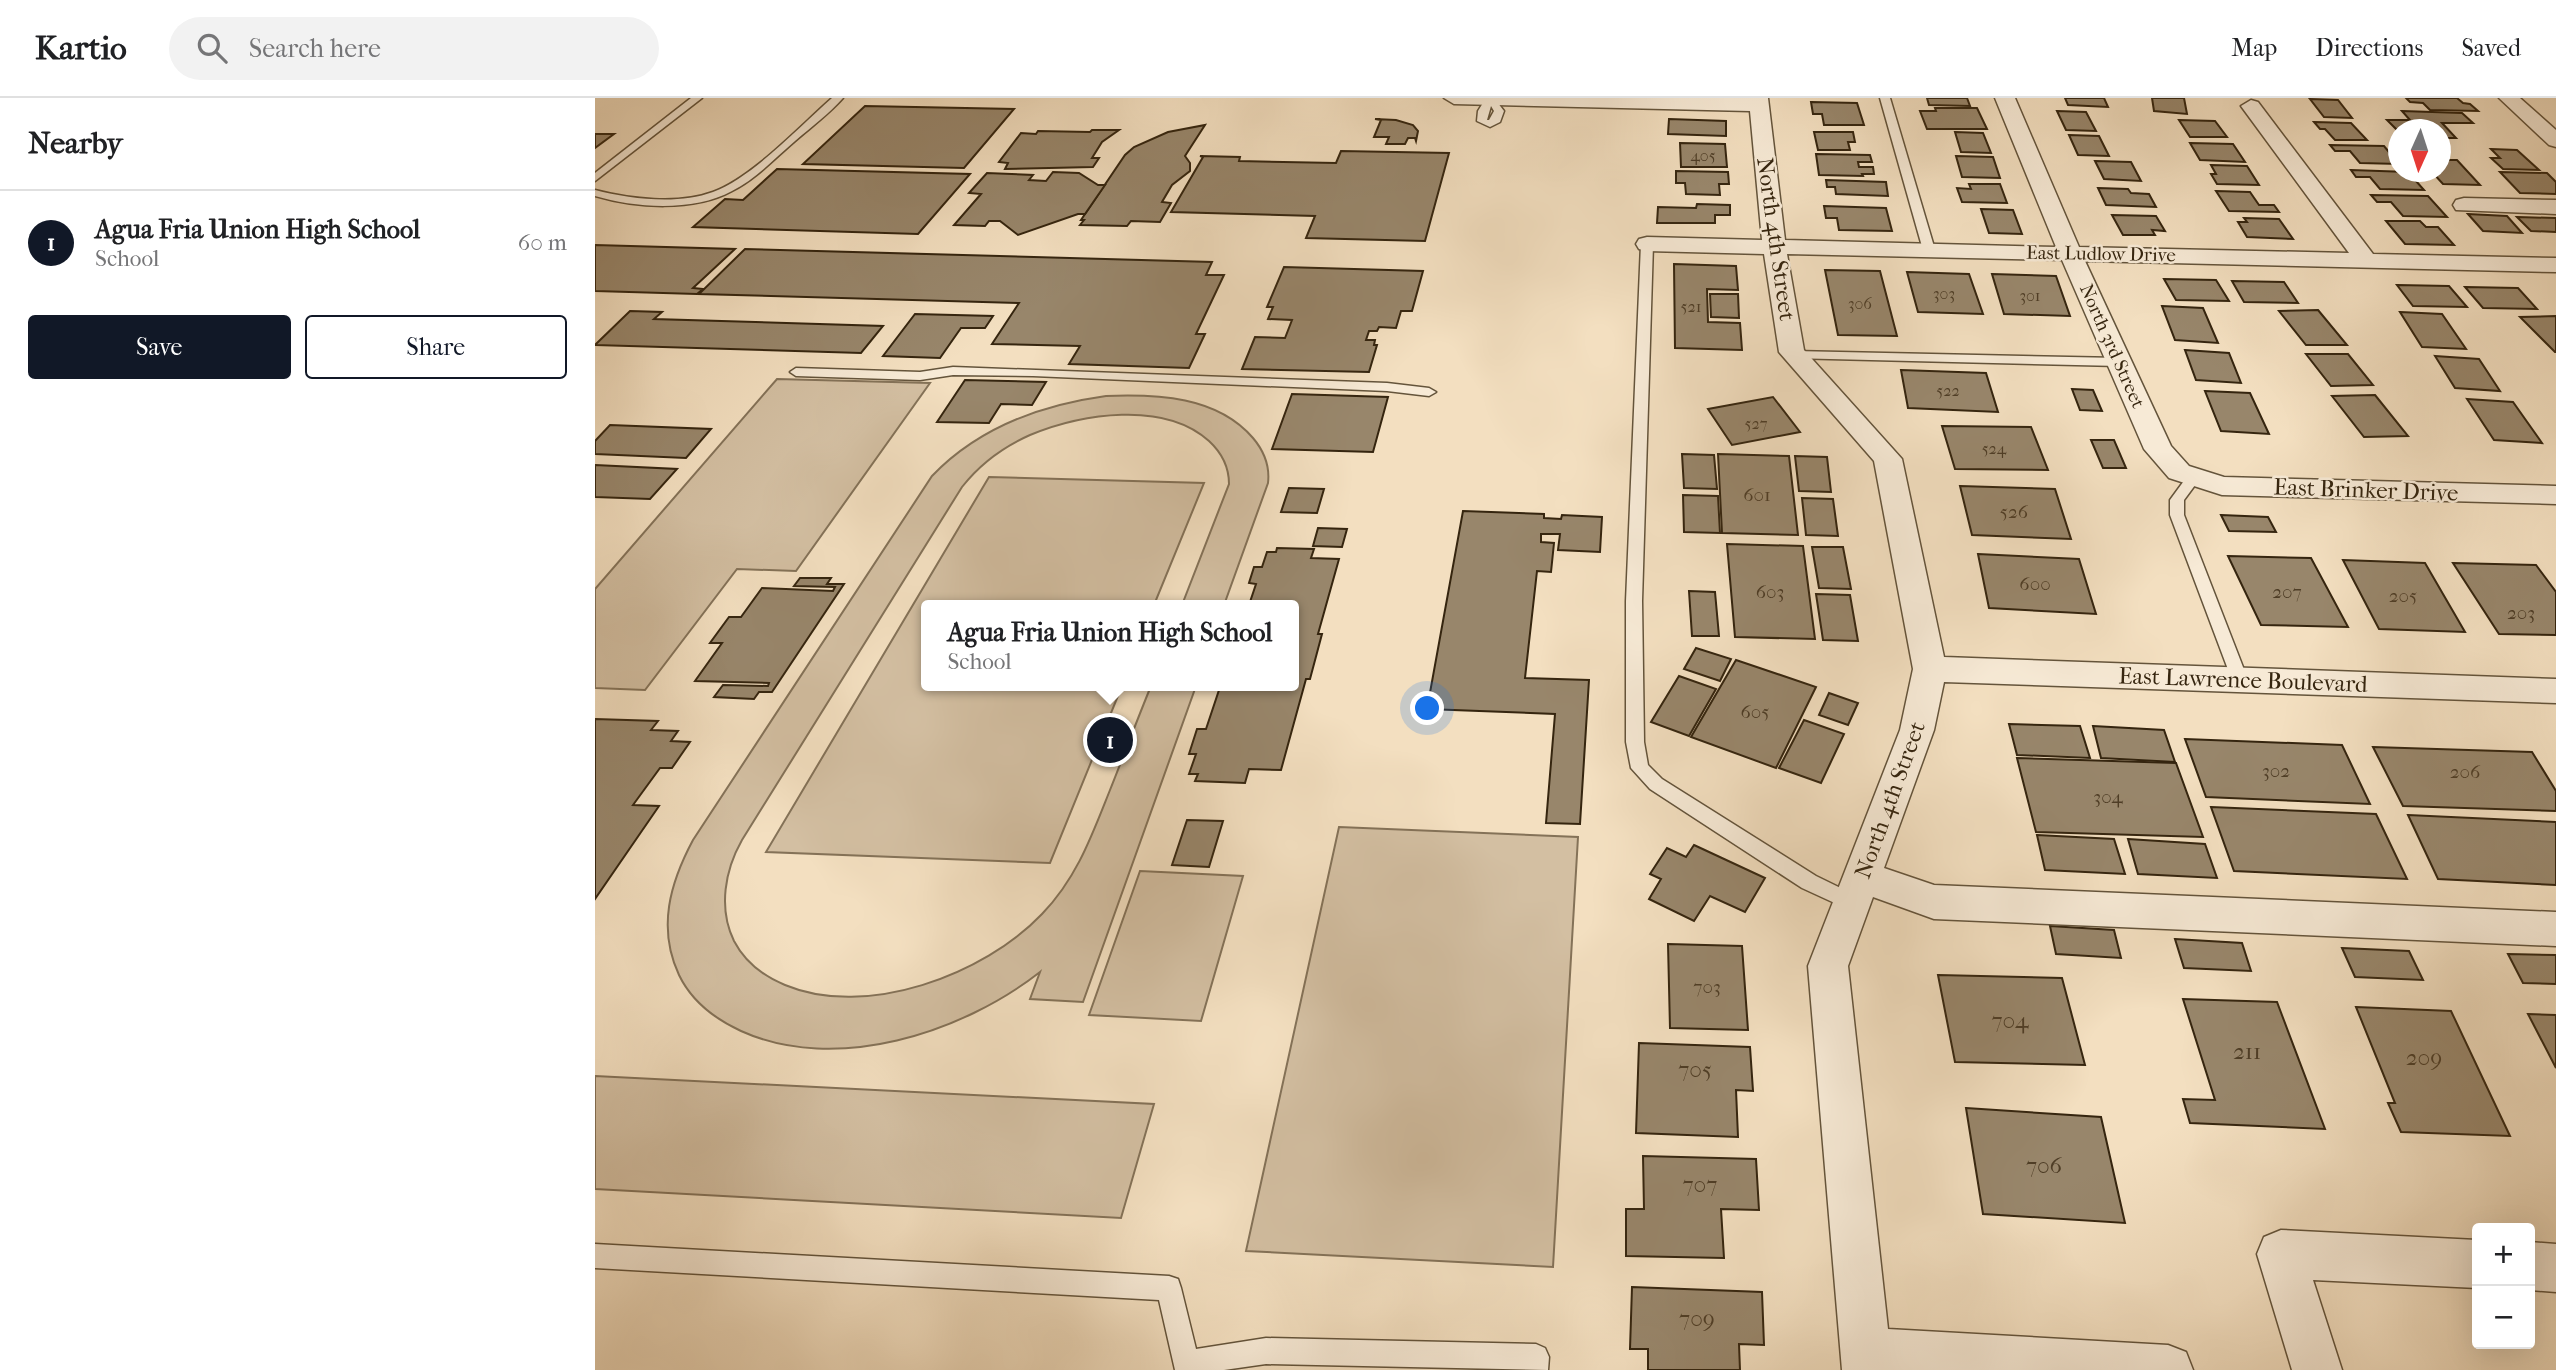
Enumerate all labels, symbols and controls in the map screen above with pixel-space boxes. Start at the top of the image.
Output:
search box [169,17,659,80]
text: Kartio [35,29,127,68]
icon: search [193,29,231,67]
text: Search here [249,33,381,64]
text: Map [2231,34,2277,62]
text: Directions [2315,34,2423,62]
text: Saved [2461,34,2521,62]
north arrow [2388,119,2451,182]
text: Nearby [28,126,123,161]
house number: 405 [1690,146,1716,165]
street label: North 4th Street [1751,156,1801,322]
text: Agua Fria Union High School [95,214,420,245]
text: 1 [47,229,55,256]
text: 60 m [518,229,567,256]
street label: East Ludlow Drive [2026,242,2176,266]
text: School [95,245,159,272]
street label: North 3rd Street [2075,281,2149,412]
house number: 303 [1933,284,1955,303]
house number: 301 [2019,286,2041,305]
house number: 306 [1848,294,1872,313]
house number: 521 [1681,297,1701,316]
button: Save [28,315,291,379]
button: Share [305,315,567,379]
house number: 522 [1936,381,1960,400]
house number: 527 [1745,414,1768,433]
house number: 524 [1982,439,2007,458]
street label: East Brinker Drive [2273,473,2459,507]
house number: 601 [1743,484,1771,506]
house number: 526 [2000,501,2029,523]
house number: 600 [2019,573,2051,595]
house number: 603 [1756,581,1784,603]
house number: 207 [2272,581,2302,603]
house number: 205 [2389,585,2417,607]
popup [921,600,1299,691]
house number: 203 [2507,602,2535,624]
text: Agua Fria Union High School [947,617,1273,648]
text: School [947,648,1012,675]
street label: East Lawrence Boulevard [2118,662,2368,698]
your location [1410,691,1444,725]
house number: 605 [1741,701,1769,723]
pin: 1 [1087,714,1133,766]
street label: North 4th Street [1849,718,1931,882]
house number: 302 [2262,760,2290,782]
house number: 206 [2450,761,2481,783]
house number: 304 [2093,786,2123,808]
house number: 703 [1693,976,1721,998]
house number: 704 [1991,1007,2030,1034]
house number: 211 [2233,1038,2261,1065]
house number: 209 [2406,1044,2442,1071]
house number: 705 [1678,1056,1712,1083]
house number: 706 [2026,1152,2063,1179]
house number: 707 [1683,1171,1717,1198]
map controls [2472,1223,2535,1349]
button: + [2472,1223,2535,1286]
button: − [2472,1286,2535,1349]
house number: 709 [1679,1305,1715,1332]

